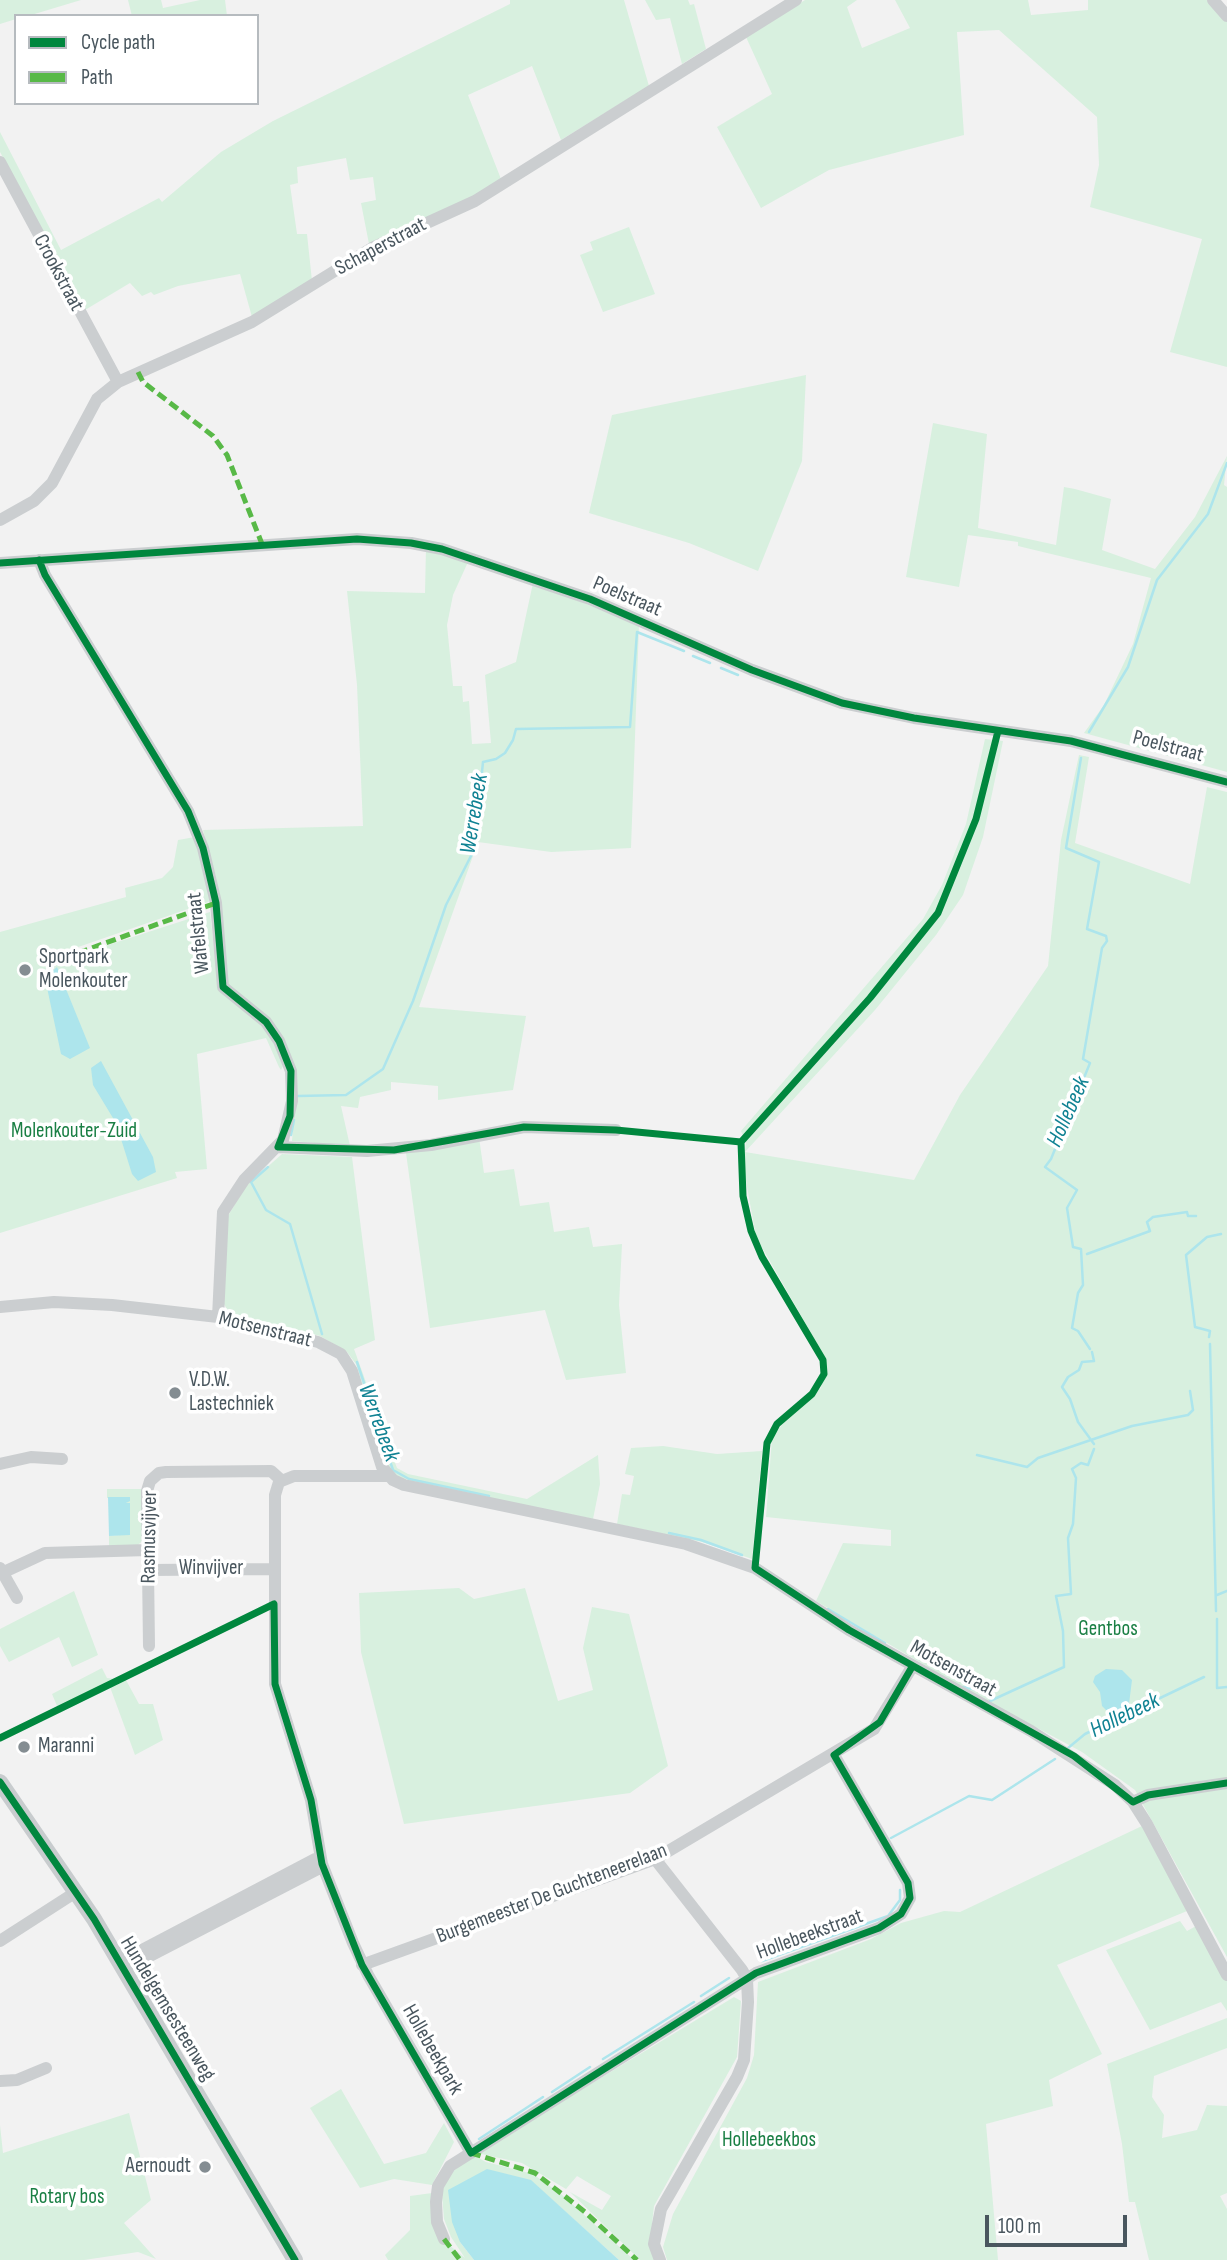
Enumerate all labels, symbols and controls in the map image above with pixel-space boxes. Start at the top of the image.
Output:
legend [14,14,259,105]
text: Cycle path [81,30,155,55]
text: Path [81,65,113,90]
street label: Schaperstraat [331,213,431,281]
street label: Crookstraat [27,230,89,316]
street label: Poelstraat [589,571,665,623]
street label: Poelstraat [1130,725,1206,769]
water label: Werrebeek [455,772,495,856]
street label: Wafelstraat [182,891,216,975]
place label: Sportpark Molenkouter [39,945,127,995]
marker: Sportpark Molenkouter [17,962,33,978]
water label: Hollebeek [1041,1073,1097,1151]
park label: Molenkouter-Zuid [11,1119,137,1145]
street label: Motsenstraat [216,1306,314,1354]
place label: V.D.W. Lastechniek [189,1368,274,1418]
water label: Werrebeek [351,1380,405,1466]
marker: V.D.W. Lastechniek [167,1385,183,1401]
street label: Rasmusvijver [137,1490,163,1584]
street label: Winvijver [179,1556,243,1582]
park label: Gentbos [1078,1617,1138,1643]
street label: Motsenstraat [906,1635,1000,1703]
water label: Hollebeek [1086,1687,1164,1745]
place label: Maranni [38,1734,94,1760]
marker: Maranni [16,1739,32,1755]
street label: Burgemeester De Guchteneerelaan [433,1838,671,1950]
street label: Hollebeekstraat [753,1904,867,1966]
street label: Hundelgemsesteenweg [114,1932,220,2086]
street label: Hollebeekpark [396,2000,468,2100]
park label: Hollebeekbos [722,2128,816,2154]
place label: Aernoudt [126,2154,191,2180]
marker: Aernoudt [197,2159,213,2175]
park label: Rotary bos [29,2185,105,2211]
scale bar [989,2200,1131,2244]
text: 100 m [998,2214,1041,2239]

